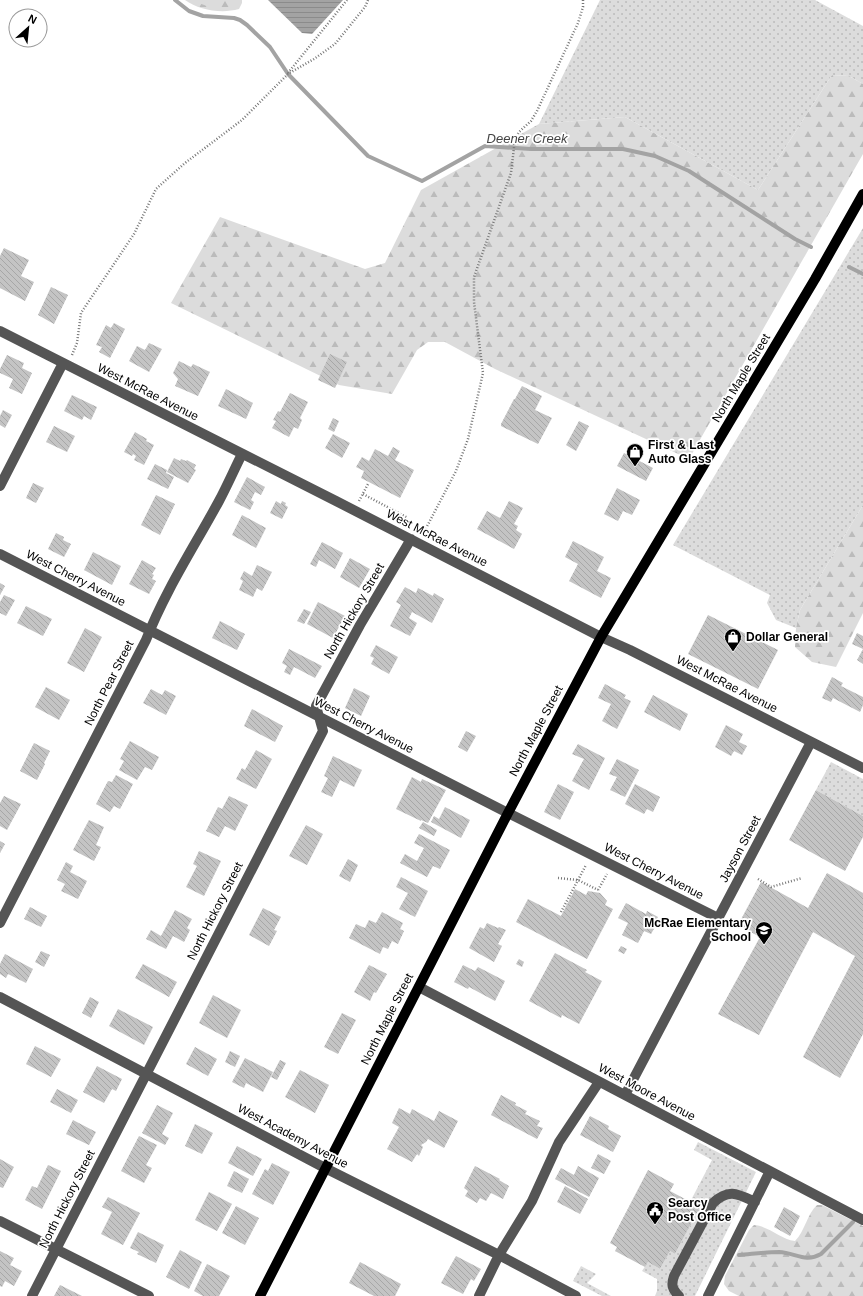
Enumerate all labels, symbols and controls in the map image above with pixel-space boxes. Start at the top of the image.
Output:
north arrow [8,8,48,48]
text: N [26,12,39,26]
water label: Deener Creek [487,131,569,146]
street label: North Maple Street [709,331,773,425]
street label: West McRae Avenue [95,360,201,424]
place label: First & Last Auto Glass [648,438,714,466]
shop icon: First & Last Auto Glass [625,442,645,467]
street label: West McRae Avenue [384,506,490,570]
street label: West Cherry Avenue [24,547,128,609]
street label: North Hickory Street [321,560,387,661]
shop icon: Dollar General [723,627,743,652]
place label: Dollar General [746,630,828,644]
street label: North Pear Street [82,638,137,728]
street label: West McRae Avenue [674,652,780,716]
street label: North Maple Street [506,683,566,779]
street label: West Cherry Avenue [312,694,416,756]
street label: Jayson Street [717,813,764,885]
street label: West Cherry Avenue [602,840,706,902]
street label: North Hickory Street [184,859,246,962]
place label: McRae Elementary School [644,916,751,944]
school or university icon: McRae Elementary School [754,920,774,945]
street label: North Maple Street [358,970,416,1067]
street label: West Moore Avenue [596,1061,698,1124]
street label: West Academy Avenue [235,1101,351,1171]
street label: North Hickory Street [36,1147,98,1250]
place label: Searcy Post Office [668,1196,732,1224]
public building icon: Searcy Post Office [645,1200,665,1225]

